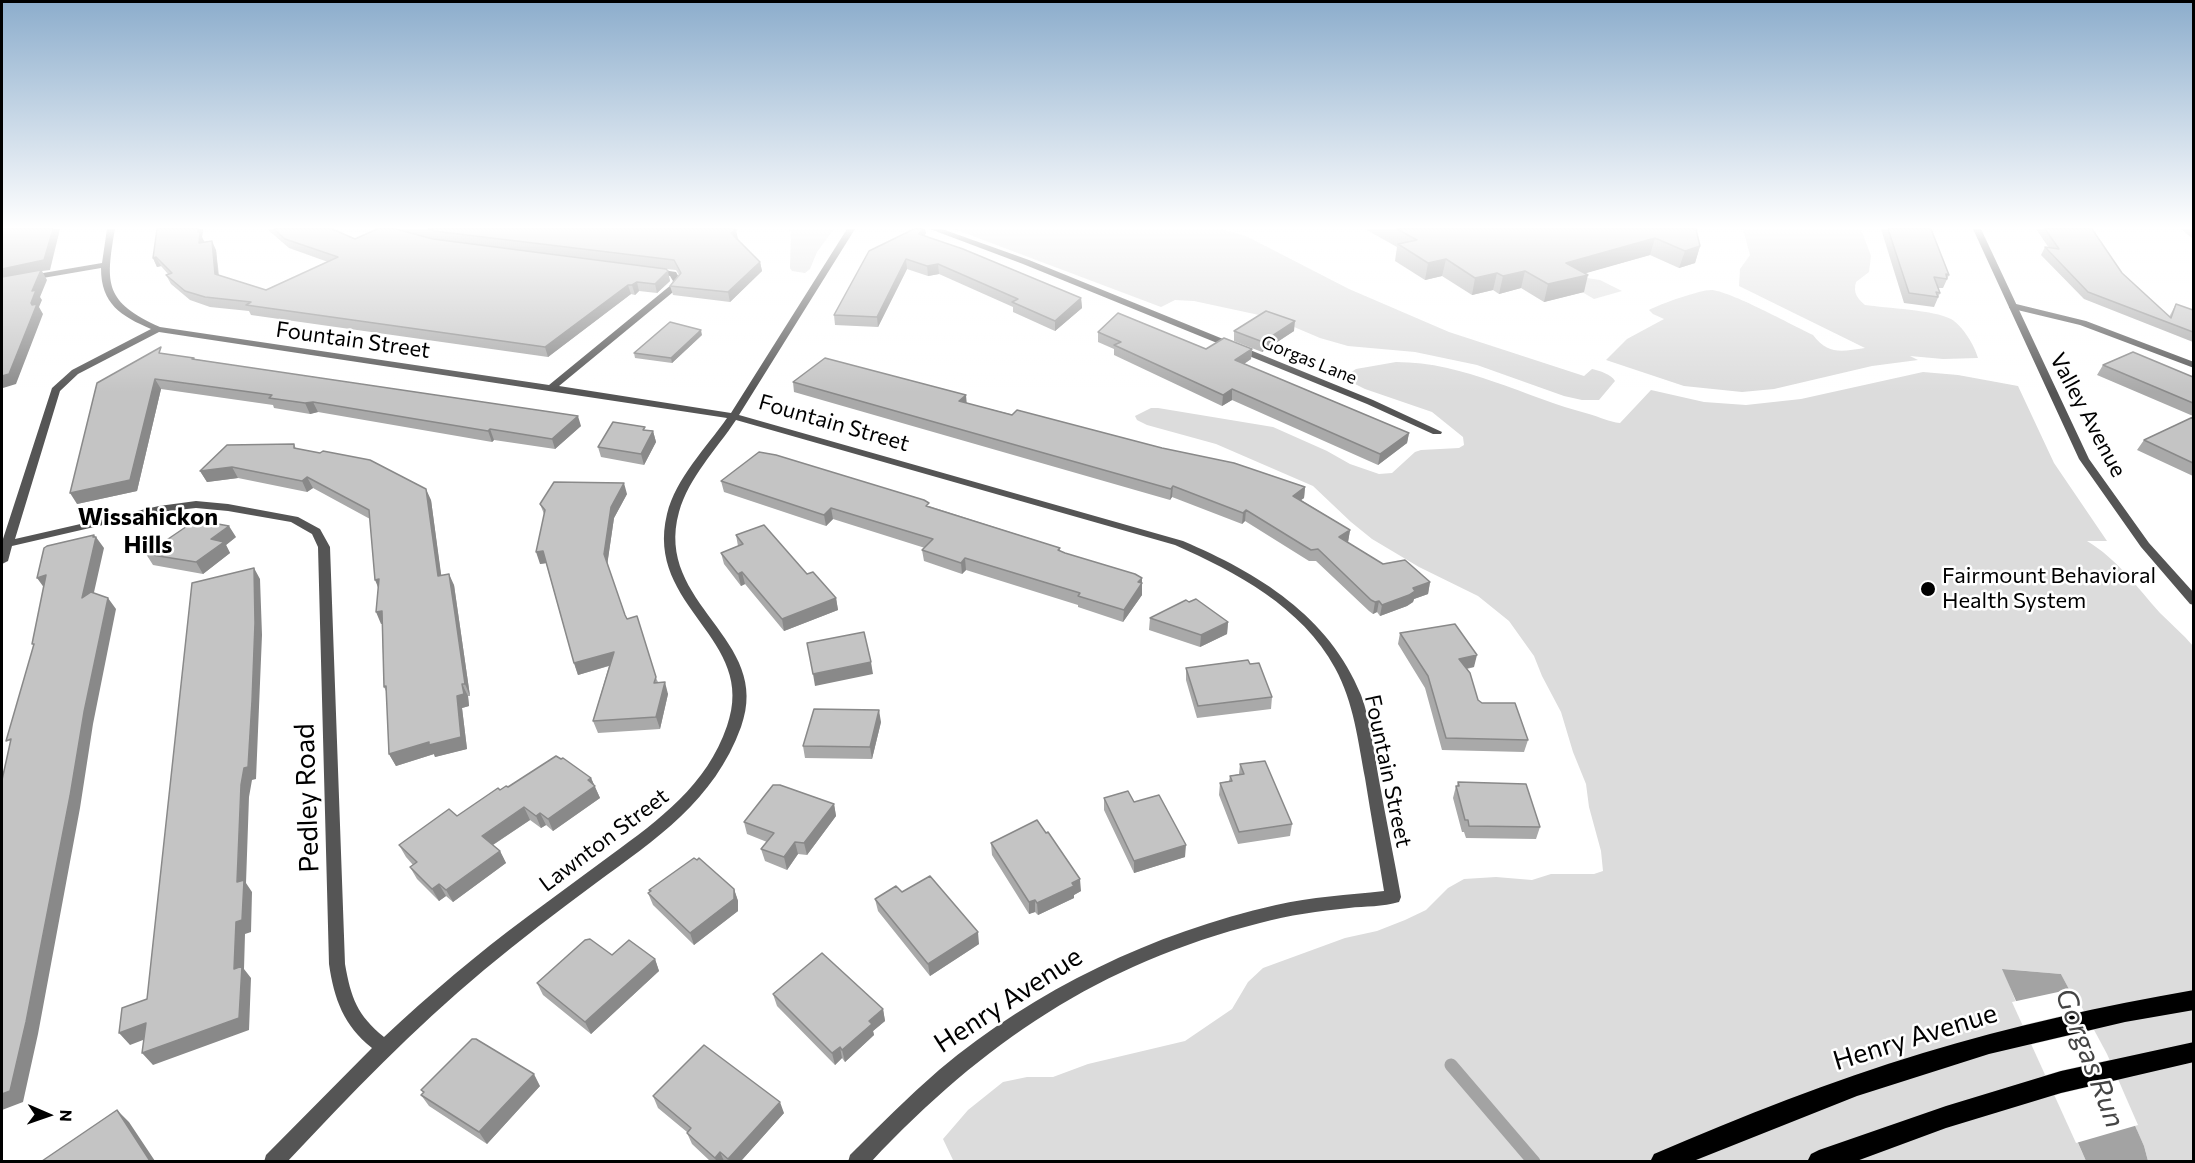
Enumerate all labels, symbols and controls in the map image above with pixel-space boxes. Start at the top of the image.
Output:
street label: Fountain Street [274,316,432,364]
street label: Gorgas Lane [1258,331,1360,389]
street label: Valley Avenue [2044,348,2132,482]
street label: Fountain Street [756,389,912,457]
district label: Wissahickon Hills [78,503,218,559]
place label: Fairmount Behavioral Health System [1942,563,2156,614]
marker: Fairmount Behavioral Health System [1919,580,1937,598]
street label: Fountain Street [1359,692,1417,850]
street label: Pedley Road [288,723,326,873]
street label: Lawnton Street [534,783,674,897]
street label: Henry Avenue [928,940,1088,1060]
water label: Gorgas Run [2048,984,2132,1132]
street label: Henry Avenue [1829,997,2001,1077]
north arrow [18,1085,78,1145]
text: N [57,1109,76,1122]

